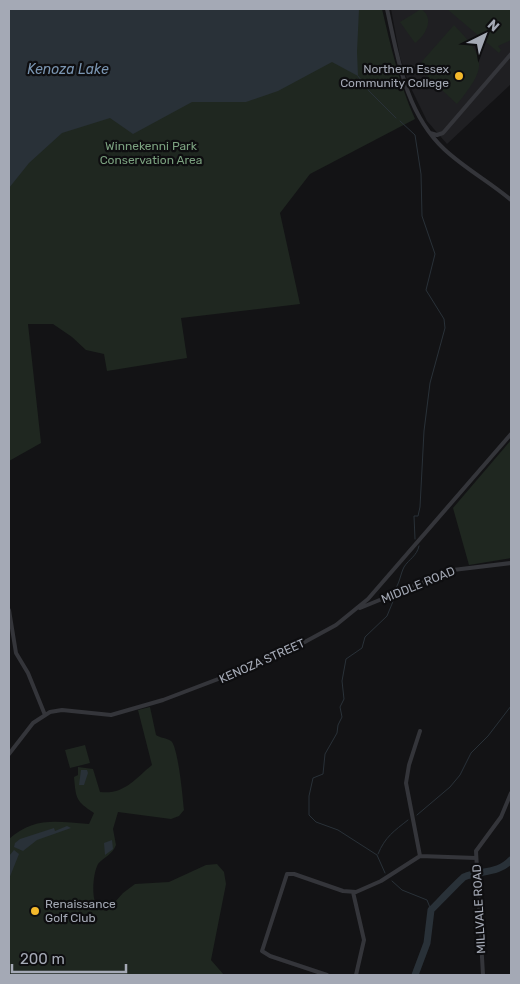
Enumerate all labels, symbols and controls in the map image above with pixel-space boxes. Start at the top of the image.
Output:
north arrow [460,10,510,60]
text: N [484,16,503,35]
water label: Kenoza Lake [27,61,109,78]
place label: Northern Essex Community College [340,62,450,90]
marker: Northern Essex Community College [453,70,465,82]
park label: Winnekenni Park Conservation Area [100,139,202,167]
street label: MIDDLE ROAD [379,564,457,606]
street label: KENOZA STREET [217,636,307,686]
street label: MILLVALE ROAD [470,864,488,954]
place label: Renaissance Golf Club [45,897,116,925]
marker: Renaissance Golf Club [29,905,41,917]
scale bar [12,942,126,974]
text: 200 m [20,950,65,968]

